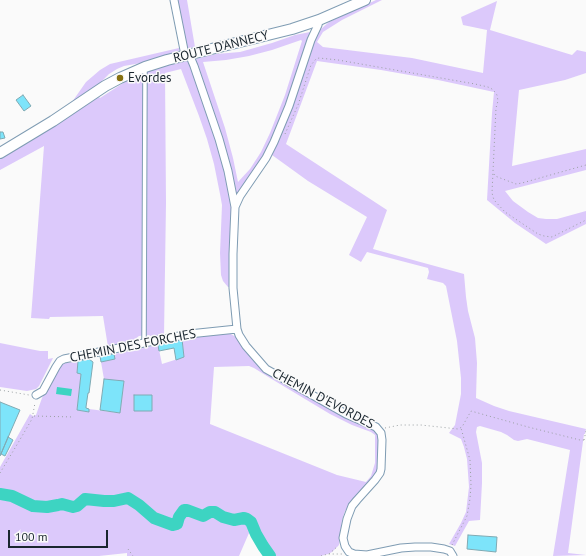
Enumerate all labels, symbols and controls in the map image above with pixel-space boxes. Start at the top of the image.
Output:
street label: ROUTE D'ANNECY [172,28,270,66]
place label: Evordes [128,70,172,86]
marker: Evordes [115,73,125,83]
street label: CHEMIN DES FORCHES [69,326,197,366]
street label: CHEMIN D'EVORDES [269,366,377,432]
scale bar [10,522,110,548]
text: 100 m [15,529,48,544]

